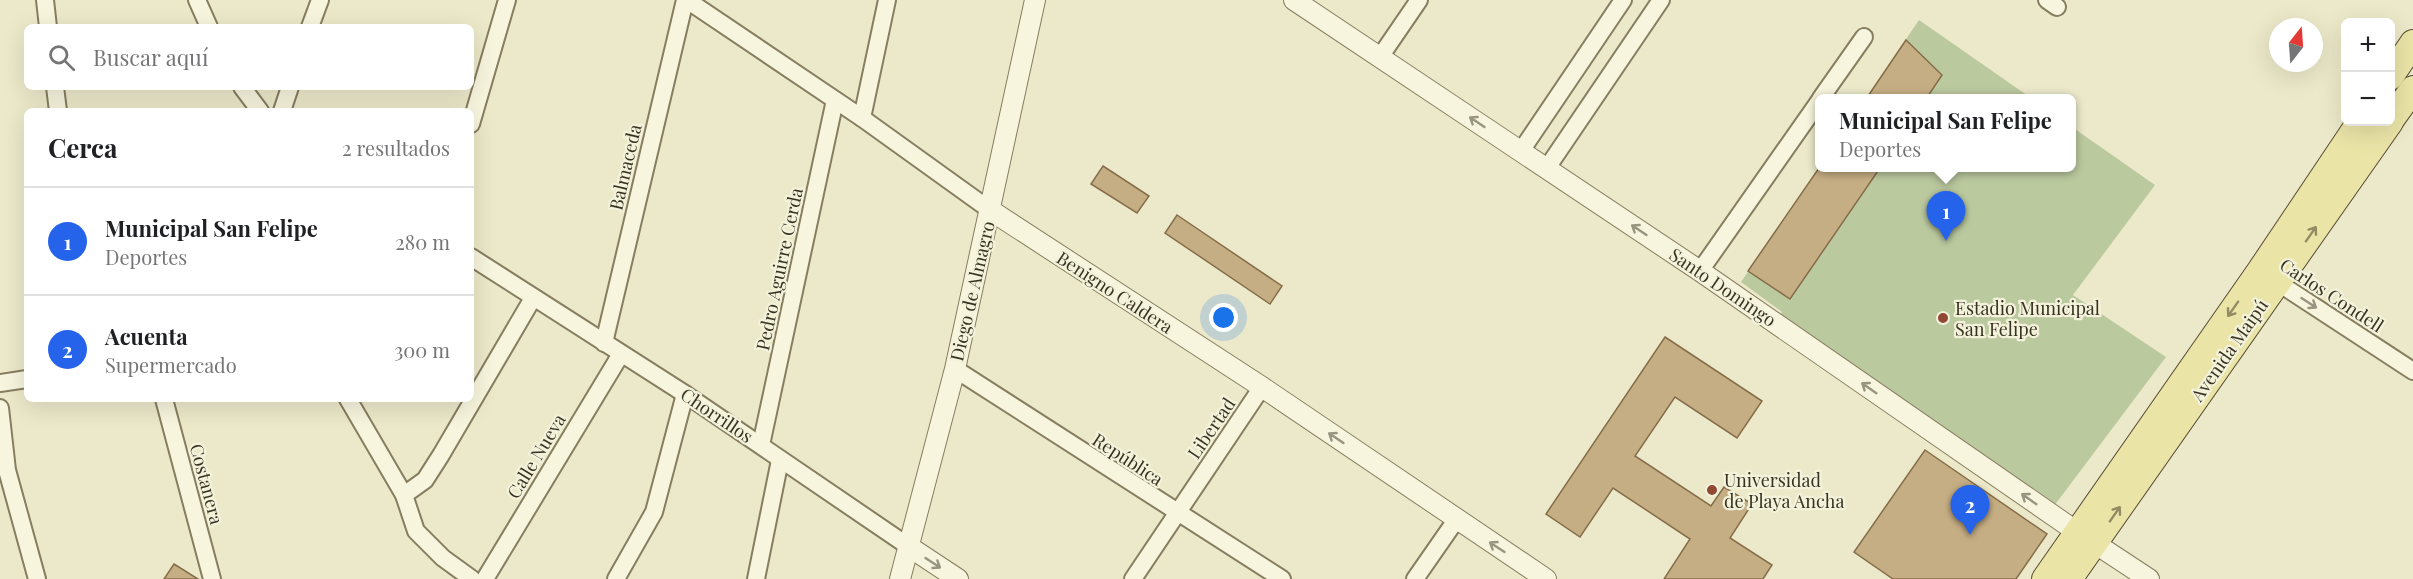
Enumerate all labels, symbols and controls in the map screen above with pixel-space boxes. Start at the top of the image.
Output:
north arrow [2269,18,2323,72]
map controls [2341,18,2395,126]
button: + [2341,18,2395,72]
search box [24,24,474,90]
icon: search [45,41,78,74]
text: Buscar aquí [93,42,208,72]
button: − [2341,72,2395,126]
popup [1815,94,2076,172]
text: Municipal San Felipe [1839,105,2052,135]
one-way arrow [1468,115,1485,128]
street label: Balmaceda [603,122,647,212]
text: Cerca [48,130,117,165]
text: 2 resultados [342,134,450,161]
text: Deportes [1839,135,1921,162]
street label: Pedro Aguirre Cerda [750,185,808,353]
pin: 1 [1926,192,1966,241]
text: Municipal San Felipe [105,213,318,243]
street label: Diego de Almagro [944,219,1000,363]
one-way arrow [1631,224,1648,236]
one-way arrow [2305,226,2317,242]
text: 1 [64,228,71,255]
text: 280 m [395,228,450,255]
street label: Santo Domingo [1665,242,1781,332]
text: Deportes [105,243,187,270]
street label: Benigno Caldera [1052,246,1178,339]
street label: Carlos Condell [2275,252,2389,338]
street label: Avenida Maipú [2184,294,2273,407]
place label: Estadio Municipal San Felipe [1955,296,2100,341]
one-way arrow [2300,297,2317,309]
one-way arrow [2227,300,2239,317]
your location [1209,303,1238,332]
marker: Estadio Municipal San Felipe [1936,311,1950,325]
text: Acuenta [105,321,188,351]
text: 2 [62,336,73,363]
text: 300 m [394,336,450,363]
text: Supermercado [105,351,237,378]
street label: Chorrillos [676,382,758,448]
one-way arrow [1861,382,1877,394]
street label: Libertad [1182,392,1241,463]
street label: Calle Nueva [501,409,571,503]
street label: República [1088,427,1168,491]
one-way arrow [1328,432,1344,444]
street label: Costanera [185,441,229,527]
place label: Universidad de Playa Ancha [1724,468,1844,513]
marker: Universidad de Playa Ancha [1705,483,1719,497]
pin: 2 [1950,486,1990,535]
one-way arrow [2021,493,2038,505]
one-way arrow [2109,506,2121,522]
one-way arrow [1490,541,1506,553]
one-way arrow [924,557,941,569]

